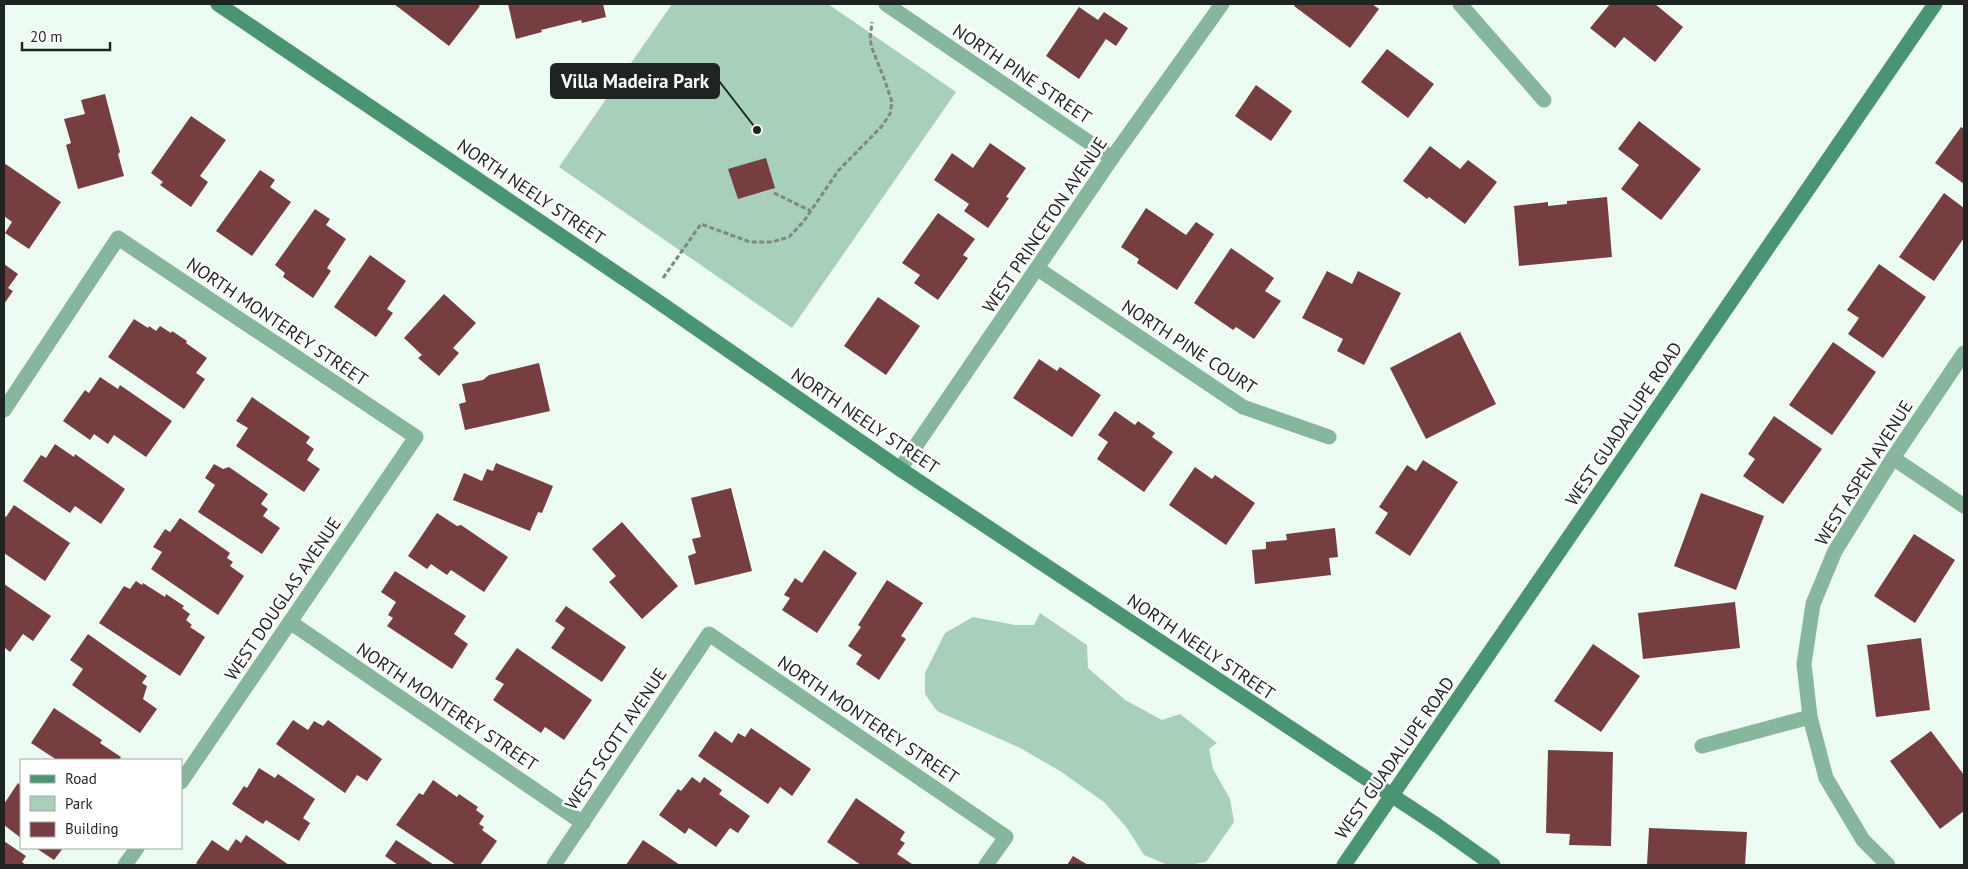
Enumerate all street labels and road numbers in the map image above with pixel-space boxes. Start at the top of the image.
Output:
street label: NORTH PINE STREET [949,19,1096,129]
street label: WEST PRINCETON AVENUE [977,132,1112,317]
street label: NORTH NEELY STREET [453,133,610,250]
street label: NORTH MONTEREY STREET [182,252,372,391]
street label: NORTH PINE COURT [1117,294,1261,399]
street label: WEST GUADALUPE ROAD [1560,337,1687,510]
street label: NORTH NEELY STREET [787,362,944,479]
street label: WEST ASPEN AVENUE [1810,396,1918,550]
street label: WEST DOUGLAS AVENUE [219,513,346,685]
street label: NORTH NEELY STREET [1123,588,1280,705]
street label: NORTH MONTEREY STREET [352,637,542,776]
street label: NORTH MONTEREY STREET [773,650,963,789]
street label: WEST SCOTT AVENUE [560,663,672,814]
street label: WEST GUADALUPE ROAD [1330,672,1459,843]

